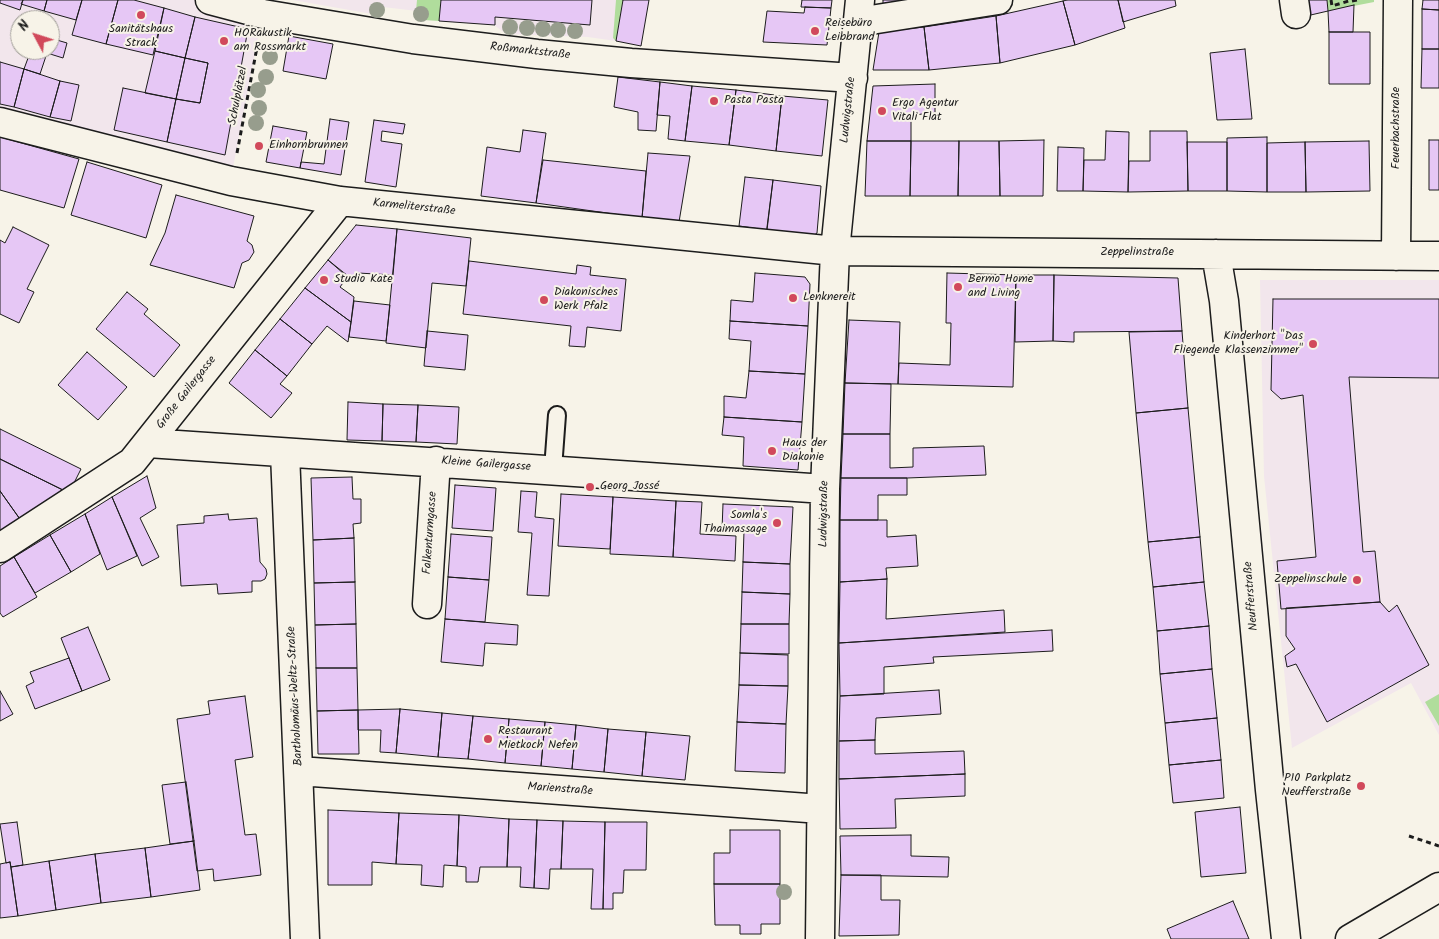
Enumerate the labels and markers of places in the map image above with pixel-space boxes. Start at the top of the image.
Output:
marker: Sanitätshaus Strack [135,9,147,21]
place label: Reisebüro Leibbrand [825,17,874,45]
place label: Sanitätshaus Strack [109,23,173,51]
marker: Reisebüro Leibbrand [809,25,821,37]
place label: HÖRakustik am Rossmarkt [234,27,306,55]
marker: HÖRakustik am Rossmarkt [218,35,230,47]
place label: Pasta Pasta [724,94,784,108]
marker: Pasta Pasta [708,95,720,107]
place label: Ergo Agentur Vitali Flat [892,97,958,125]
marker: Ergo Agentur Vitali Flat [876,105,888,117]
place label: Einhornbrunnen [269,139,348,153]
marker: Einhornbrunnen [253,140,265,152]
place label: Studio Kate [334,273,393,287]
place label: Bermo Home and Living [968,273,1033,301]
marker: Studio Kate [318,274,330,286]
marker: Bermo Home and Living [952,281,964,293]
place label: Diakonisches Werk Pfalz [554,286,618,314]
place label: Lenknereit [803,291,856,305]
marker: Lenknereit [787,292,799,304]
marker: Diakonisches Werk Pfalz [538,294,550,306]
place label: Kinderhort "Das Fliegende Klassenzimmer" [1174,330,1303,358]
marker: Kinderhort "Das Fliegende Klassenzimmer" [1307,338,1319,350]
place label: Haus der Diakonie [782,437,827,465]
marker: Haus der Diakonie [766,445,778,457]
place label: Georg Jossé [600,480,659,494]
marker: Georg Jossé [584,481,596,493]
place label: Somla's Thaimassage [704,509,767,537]
marker: Somla's Thaimassage [771,517,783,529]
place label: Zeppelinschule [1274,573,1347,587]
marker: Zeppelinschule [1351,574,1363,586]
place label: Restaurant Mietkoch Nefen [498,725,578,753]
marker: Restaurant Mietkoch Nefen [482,733,494,745]
place label: P10 Parkplatz Neufferstraße [1282,772,1351,800]
marker: P10 Parkplatz Neufferstraße [1355,780,1367,792]

